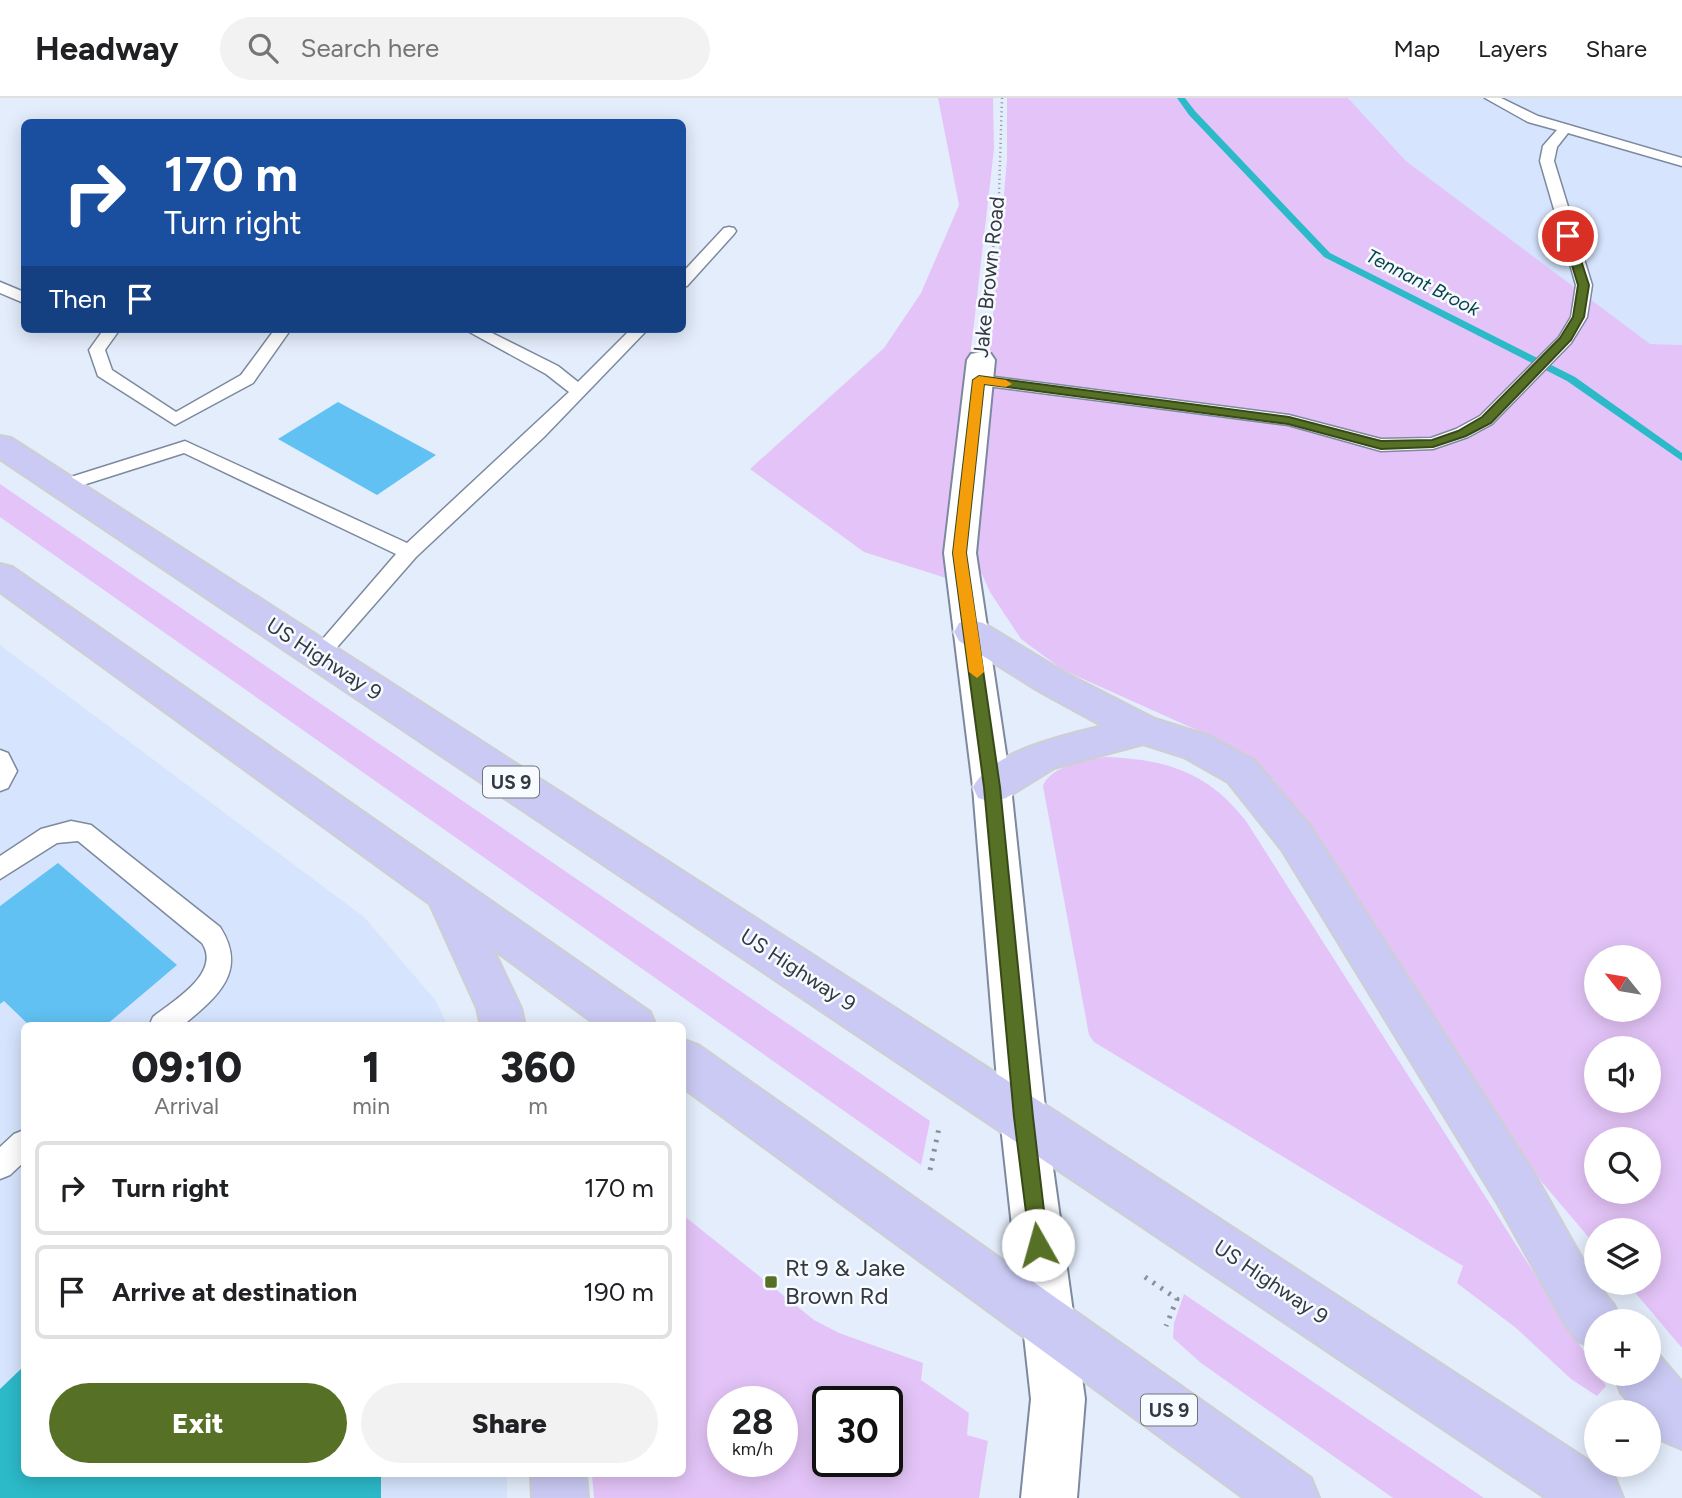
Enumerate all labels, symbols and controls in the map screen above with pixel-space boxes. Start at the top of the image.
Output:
search box [220,17,710,80]
text: Headway [35,29,178,68]
icon: search [244,29,282,67]
text: Search here [300,32,439,64]
text: Map [1393,34,1440,63]
text: Layers [1478,34,1547,63]
text: Share [1585,34,1647,63]
text: 170 m [164,144,298,203]
icon: right [49,147,140,238]
street label: Jake Brown Road [968,195,1009,359]
text: Turn right [164,204,302,242]
pin [1538,206,1598,266]
icon: arrive [1549,217,1587,255]
water label: Tennant Brook [1362,244,1484,321]
icon: arrive [121,280,159,318]
text: Then [49,283,107,315]
street label: US Highway 9 [262,612,387,705]
road number: US 9 [483,766,539,797]
street label: US Highway 9 [736,923,861,1016]
north arrow [1584,945,1661,1022]
map controls [1584,945,1661,1477]
button: sound [1584,1036,1661,1113]
text: 09:10 [131,1042,242,1093]
text: 1 [362,1042,380,1093]
text: 360 [500,1042,576,1093]
text: Arrival [154,1092,219,1120]
text: min [352,1092,390,1120]
text: m [528,1092,548,1120]
button: search [1584,1127,1661,1204]
icon: right [53,1169,91,1207]
text: Turn right [112,1172,229,1204]
text: 170 m [584,1172,654,1204]
position arrow [1001,1208,1075,1282]
button: layers [1584,1218,1661,1295]
street label: US Highway 9 [1209,1234,1333,1329]
place label: Rt 9 & Jake Brown Rd [785,1253,905,1310]
icon: arrive [53,1273,91,1311]
marker: Rt 9 & Jake Brown Rd [763,1274,779,1290]
text: Arrive at destination [112,1276,357,1308]
text: 190 m [583,1276,654,1308]
button: + [1584,1309,1661,1386]
button: Exit [49,1383,347,1463]
button: Share [361,1383,658,1463]
speed limit sign: 30 [812,1386,903,1477]
road number: US 9 [1141,1394,1197,1426]
button: − [1584,1400,1661,1477]
text: 28 [732,1401,773,1443]
text: km/h [732,1438,773,1460]

